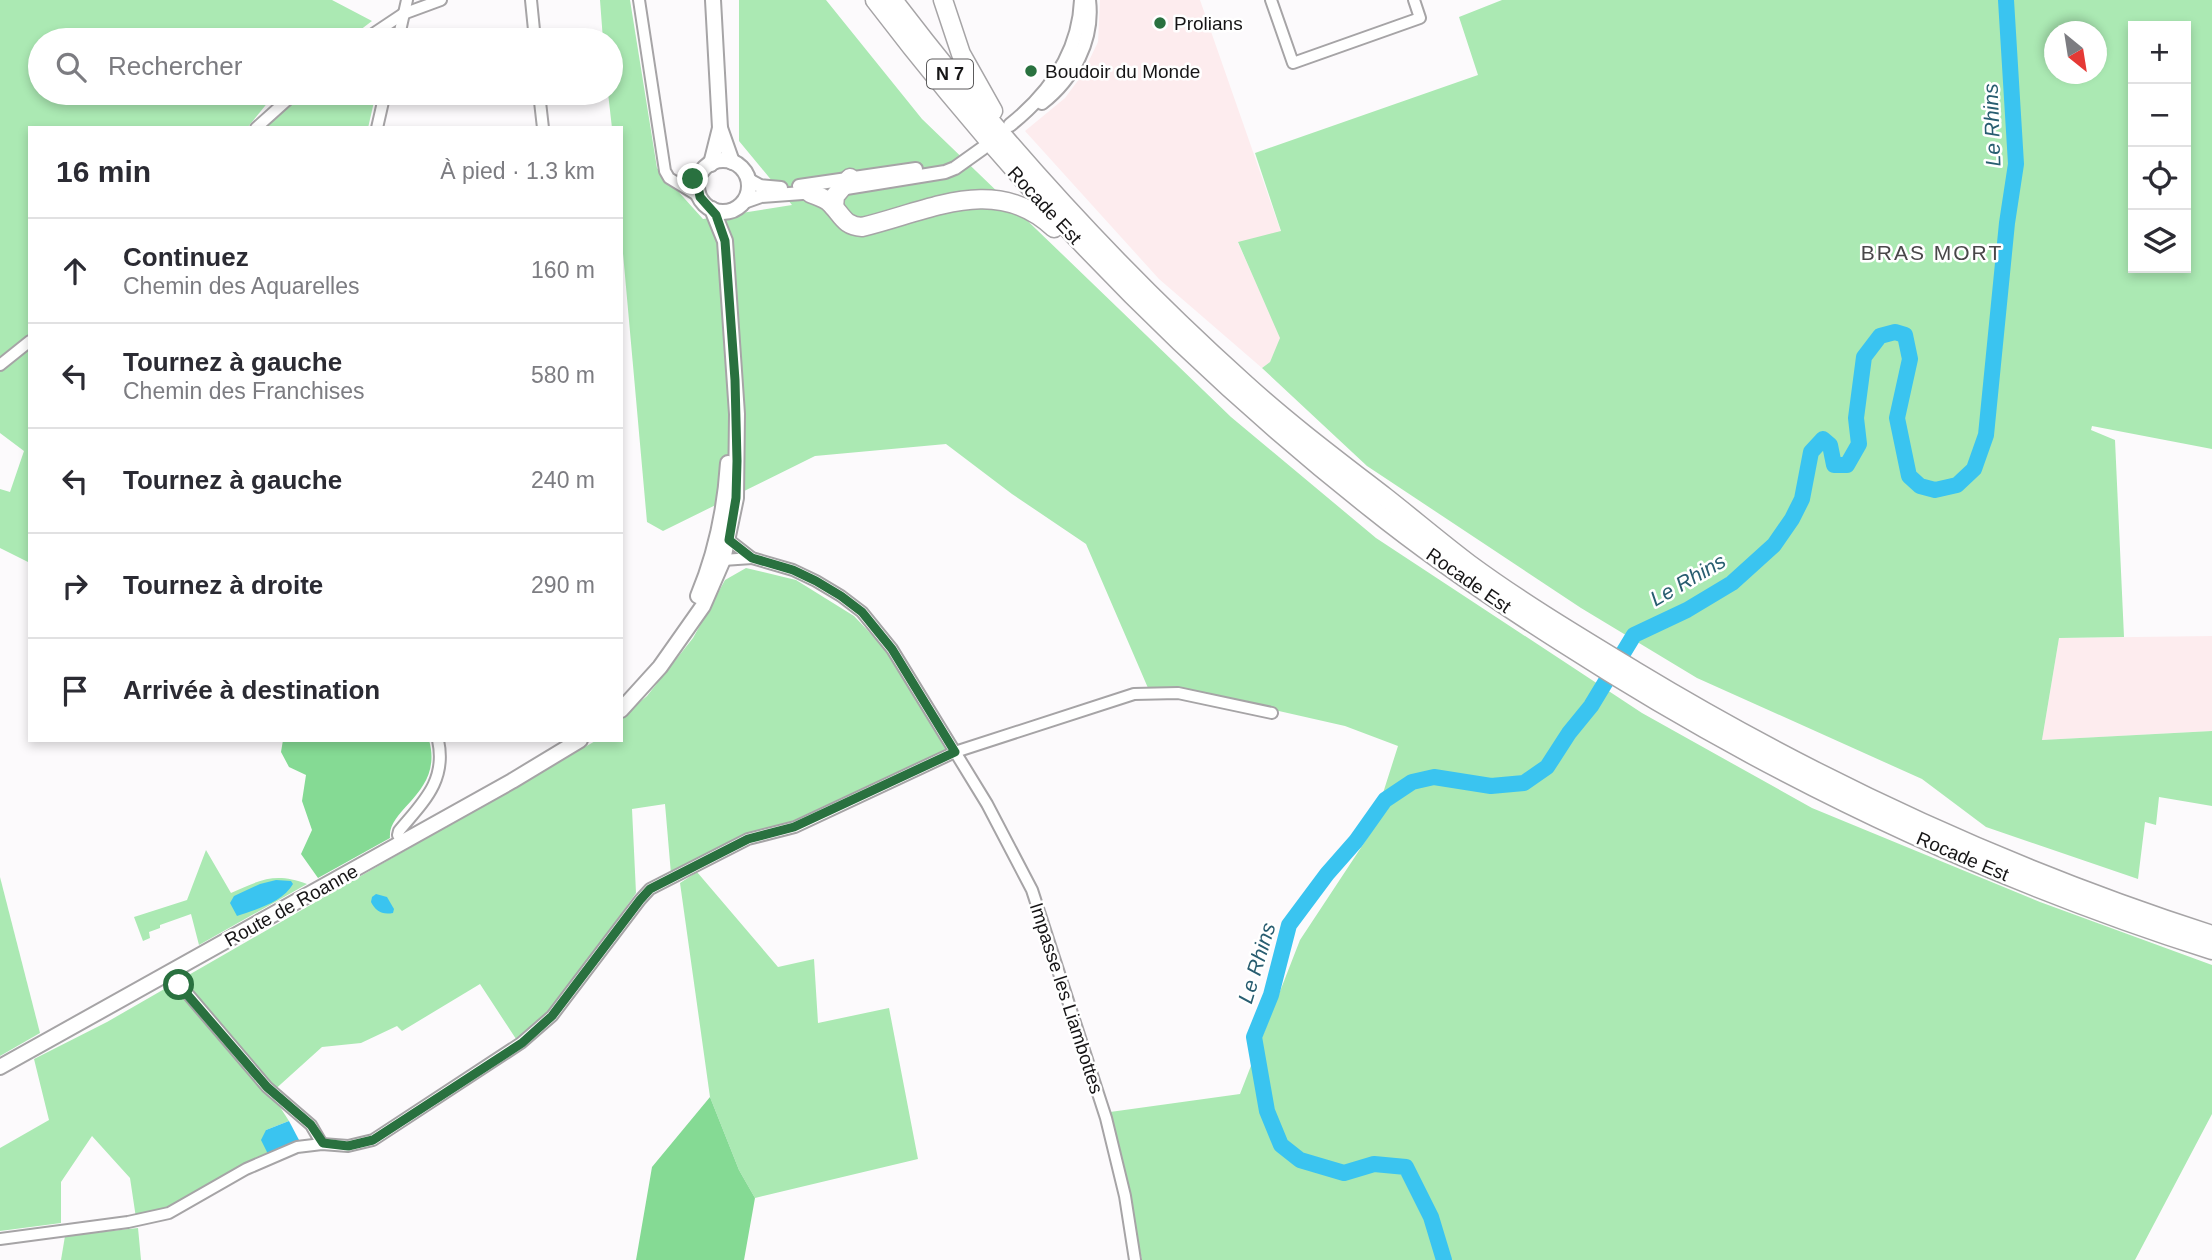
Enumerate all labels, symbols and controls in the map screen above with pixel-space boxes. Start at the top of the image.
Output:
place label: Prolians [1174,13,1243,34]
marker: Prolians [1152,15,1168,31]
north arrow [2044,21,2107,84]
map controls [2128,21,2191,273]
button: + [2128,21,2191,84]
search box [28,28,623,105]
icon: search [52,48,90,86]
text: Rechercher [108,51,242,81]
road number: N 7 [927,60,973,88]
place label: Boudoir du Monde [1045,61,1200,82]
marker: Boudoir du Monde [1023,63,1039,79]
water label: Le Rhins [1979,83,2004,167]
button: − [2128,84,2191,147]
button: locate [2128,147,2191,210]
text: 16 min [56,155,151,188]
text: À pied · 1.3 km [440,158,595,184]
street label: Rocade Est [1003,162,1086,249]
route end [677,163,708,194]
button: layers [2128,210,2191,273]
district label: BRAS MORT [1861,241,2003,264]
text: Continuez [123,242,249,272]
icon: ahead [56,252,94,290]
text: 160 m [531,257,595,283]
text: Chemin des Aquarelles [123,273,360,299]
text: Tournez à gauche [123,347,342,377]
icon: left [56,357,94,395]
text: 580 m [531,362,595,388]
text: Chemin des Franchises [123,378,365,404]
icon: left [56,462,94,500]
text: Tournez à gauche [123,465,342,495]
text: 240 m [531,467,595,493]
street label: Rocade Est [1422,544,1516,618]
water label: Le Rhins [1646,549,1730,610]
icon: right [56,567,94,605]
text: Tournez à droite [123,570,323,600]
text: 290 m [531,572,595,598]
icon: arrive [56,672,94,710]
text: Arrivée à destination [123,675,380,705]
street label: Rocade Est [1913,828,2013,886]
street label: Route de Roanne [221,860,361,951]
street label: Impasse les Liambottes [1026,900,1107,1096]
water label: Le Rhins [1233,919,1280,1006]
route start [163,969,194,1000]

